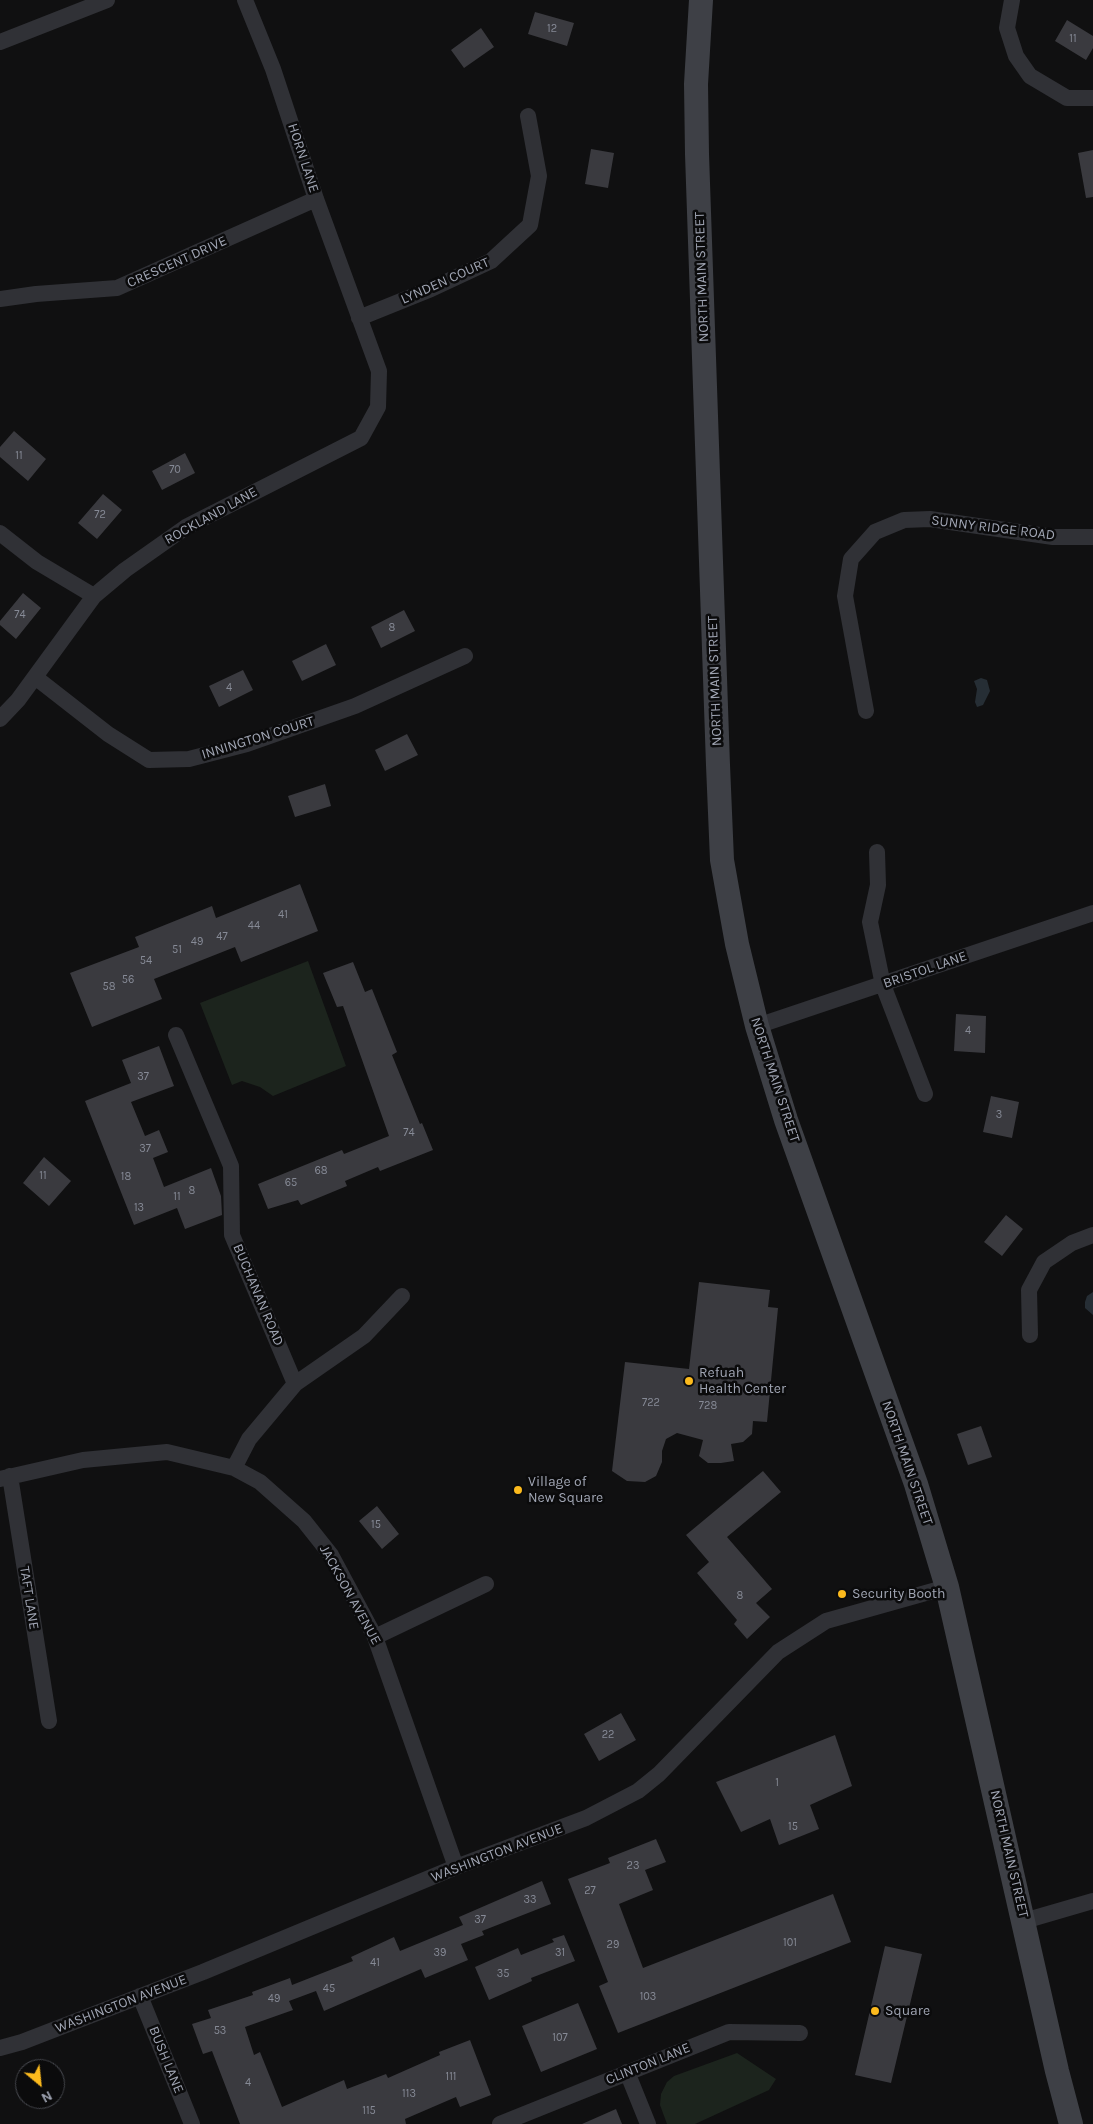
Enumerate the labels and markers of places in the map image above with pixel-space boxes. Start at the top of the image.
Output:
place label: Refuah Health Center [699,1365,786,1398]
marker: Refuah Health Center [683,1375,695,1387]
place label: Village of New Square [528,1474,603,1506]
marker: Village of New Square [512,1484,524,1496]
place label: Security Booth [852,1586,945,1602]
marker: Security Booth [836,1588,848,1600]
place label: Square [885,2003,930,2019]
marker: Square [869,2005,881,2017]

